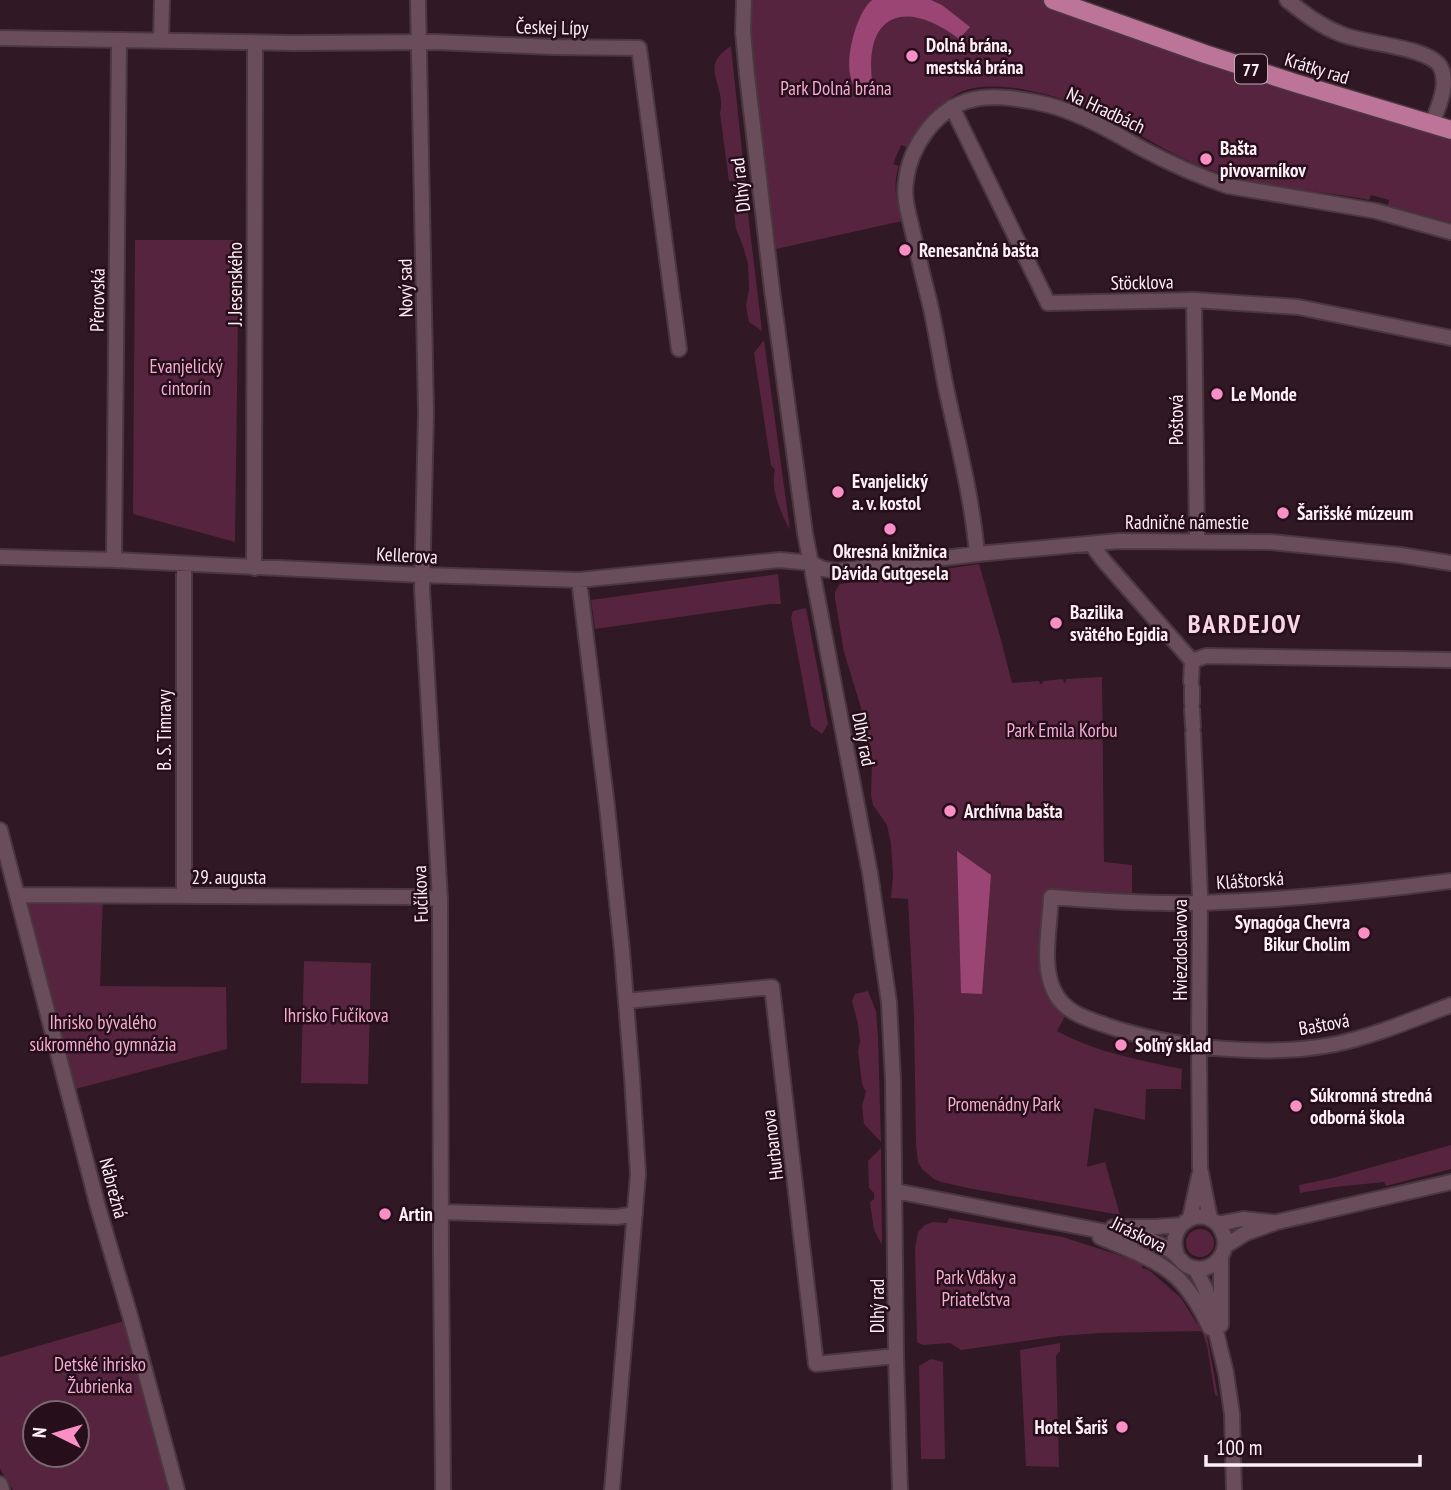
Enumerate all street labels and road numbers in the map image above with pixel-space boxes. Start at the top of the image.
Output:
street label: Českej Lípy [515,14,589,40]
street label: Krátky rad [1282,47,1352,89]
road number: 77 [1235,55,1267,84]
street label: Na Hradbách [1063,81,1149,139]
street label: Dlhý rad [725,157,755,213]
street label: J. Jesenského [223,242,247,327]
street label: Nový sad [392,258,418,318]
street label: Přerovská [84,268,110,332]
street label: Stöcklova [1110,269,1174,295]
street label: Poštová [1164,395,1188,445]
street label: Radničné námestie [1125,510,1249,534]
street label: Kellerova [376,541,438,569]
street label: B. S. Timravy [152,688,176,771]
street label: Dlhý rad [847,710,881,768]
street label: 29. augusta [192,865,266,889]
street label: Fučíkova [407,865,433,923]
street label: Kláštorská [1215,866,1285,894]
street label: Hviezdoslavova [1168,899,1192,1001]
street label: Baštová [1297,1008,1351,1040]
street label: Hurbanova [756,1108,788,1182]
street label: Nábrežná [94,1155,134,1221]
street label: Jiráskova [1107,1210,1170,1258]
street label: Dlhý rad [865,1279,889,1333]

